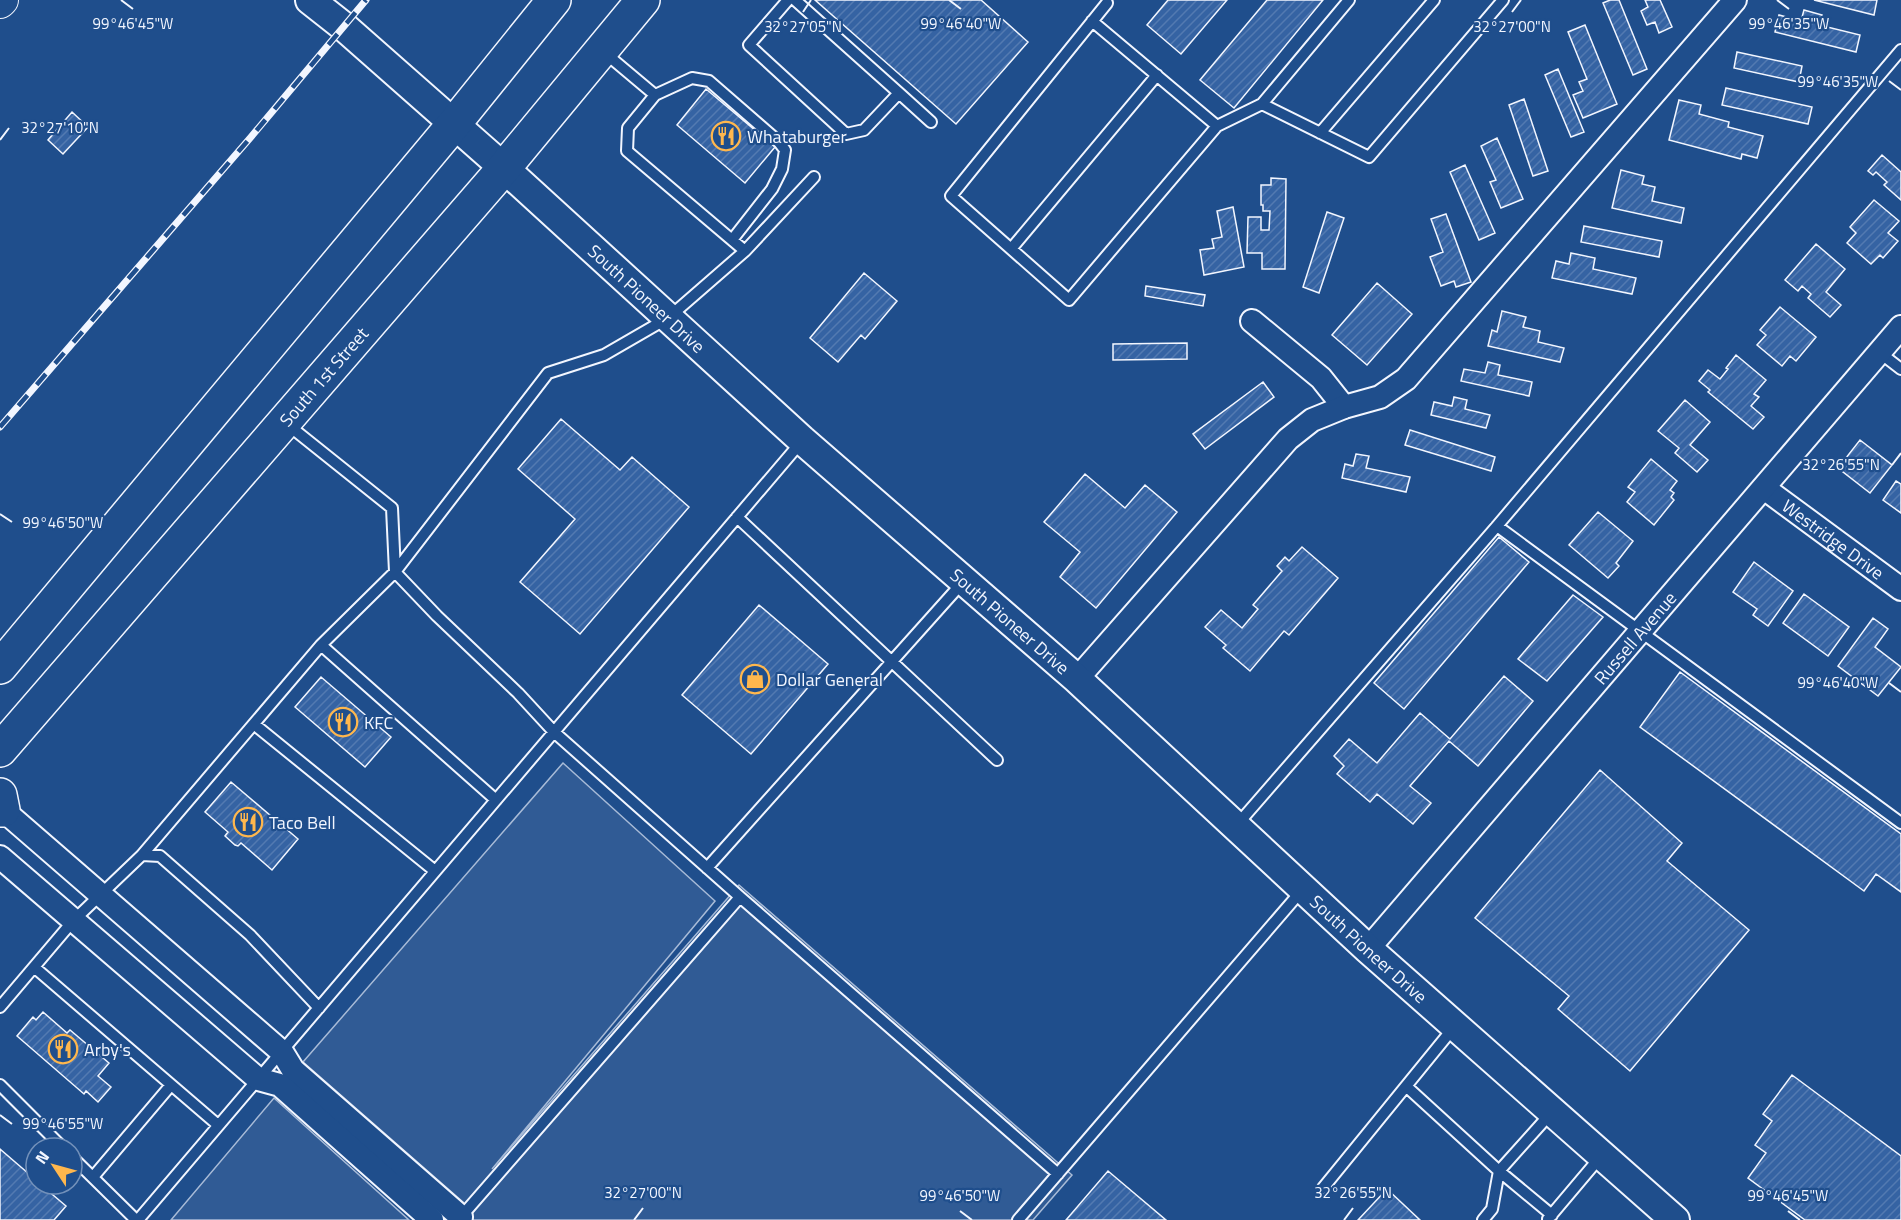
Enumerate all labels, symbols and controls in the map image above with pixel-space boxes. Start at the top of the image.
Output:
text: 99°46'45"W [93,12,173,35]
text: 99°46'40"W [921,12,1001,35]
text: 99°46'35"W [1749,12,1829,35]
text: 32°27'05"N [764,15,842,38]
text: 32°27'00"N [1473,15,1551,38]
text: 99°46'35"W [1798,70,1878,93]
text: 32°27'10"N [21,116,99,139]
restaurant icon: Whataburger [710,120,742,152]
place label: Whataburger [747,123,847,150]
street label: South Pioneer Drive [582,238,711,359]
street label: South 1st Street [273,320,375,432]
text: 32°26'55"N [1802,453,1880,476]
street label: Westridge Drive [1777,492,1890,586]
text: 99°46'50"W [23,511,103,534]
street label: South Pioneer Drive [945,561,1076,680]
street label: Russell Avenue [1587,585,1682,690]
shop icon: Dollar General [739,663,771,695]
place label: Dollar General [776,666,883,693]
text: 99°46'40"W [1798,671,1878,694]
restaurant icon: KFC [327,706,359,738]
place label: KFC [364,709,394,736]
restaurant icon: Taco Bell [232,806,264,838]
place label: Taco Bell [269,809,336,836]
street label: South Pioneer Drive [1304,888,1434,1009]
restaurant icon: Arby's [47,1033,79,1065]
place label: Arby's [84,1036,131,1063]
text: 99°46'55"W [23,1112,103,1135]
north arrow [24,1136,84,1196]
text: N [29,1146,55,1169]
text: 32°27'00"N [604,1181,682,1204]
text: 32°26'55"N [1314,1181,1392,1204]
text: 99°46'50"W [920,1184,1000,1207]
text: 99°46'45"W [1748,1184,1828,1207]

